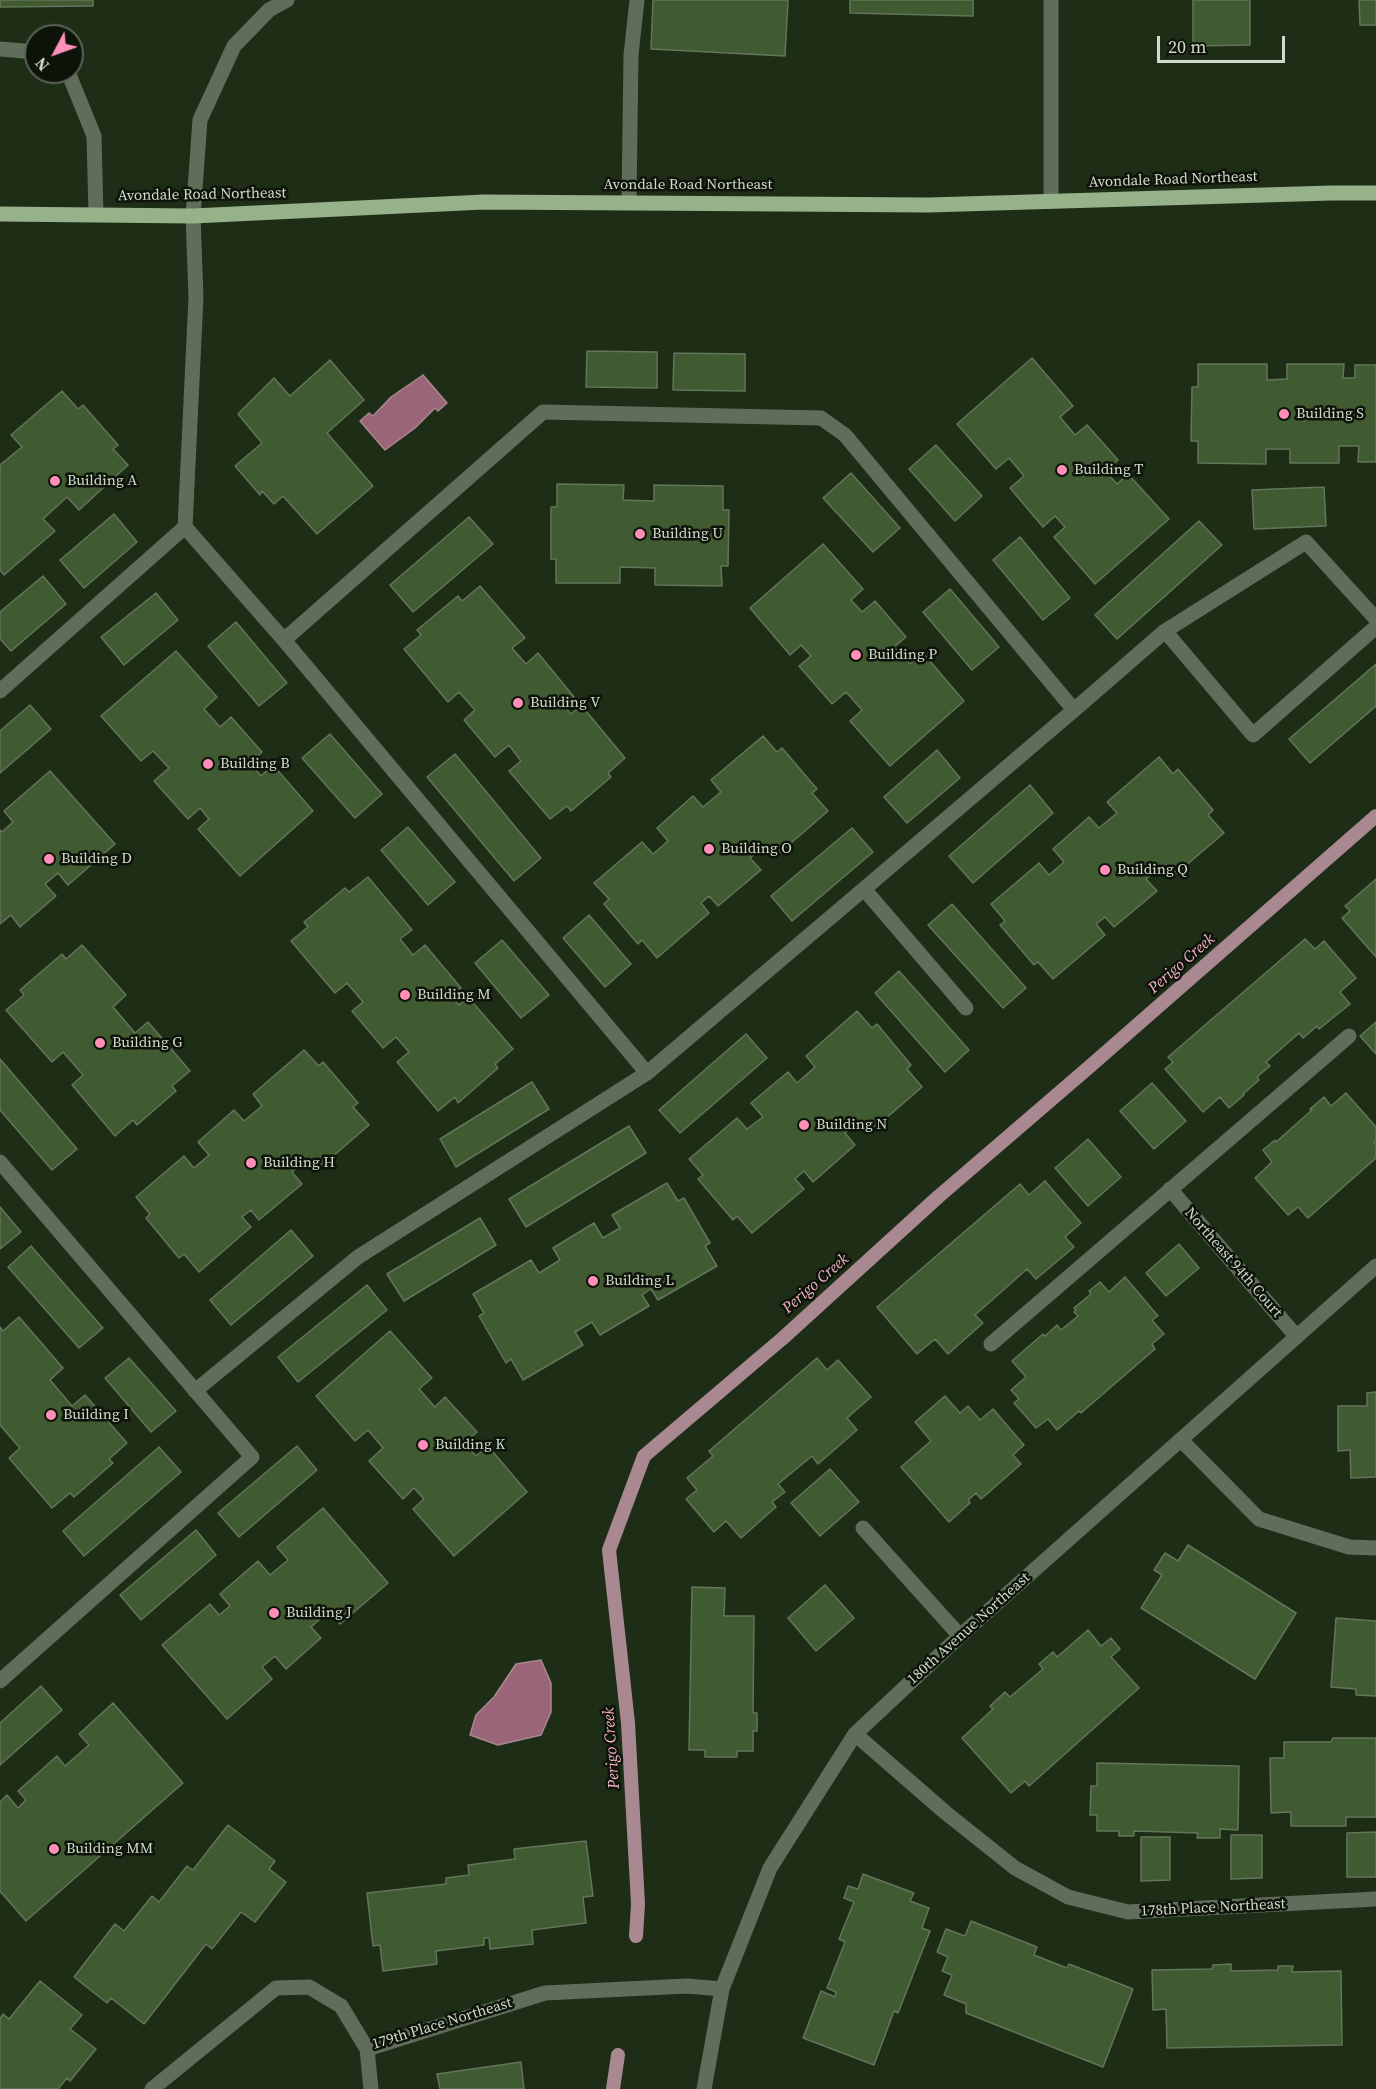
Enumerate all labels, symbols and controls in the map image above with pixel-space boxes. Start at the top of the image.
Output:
north arrow [24,24,84,84]
scale bar [1160,24,1288,62]
text: 20 m [1168,34,1206,59]
text: N [30,53,54,76]
street label: Avondale Road Northeast [1088,168,1258,192]
street label: Avondale Road Northeast [604,176,772,194]
street label: Avondale Road Northeast [117,185,287,205]
place label: Building S [1296,405,1364,423]
marker: Building S [1277,407,1291,421]
place label: Building T [1074,461,1143,479]
marker: Building T [1055,463,1069,477]
place label: Building A [67,472,137,490]
marker: Building A [48,474,62,488]
place label: Building U [652,525,723,543]
marker: Building U [633,527,647,541]
place label: Building P [868,646,937,664]
marker: Building P [849,648,863,662]
place label: Building V [530,694,600,712]
marker: Building V [511,696,525,710]
place label: Building B [220,755,290,773]
marker: Building B [201,757,215,771]
place label: Building O [721,840,792,858]
marker: Building O [702,842,716,856]
place label: Building D [61,850,132,868]
marker: Building D [42,852,56,866]
place label: Building Q [1117,861,1188,879]
marker: Building Q [1098,863,1112,877]
water label: Perigo Creek [1145,930,1219,998]
place label: Building M [417,986,491,1004]
marker: Building M [398,988,412,1002]
place label: Building G [112,1034,182,1052]
marker: Building G [93,1036,107,1050]
place label: Building N [816,1116,887,1134]
marker: Building N [797,1118,811,1132]
place label: Building H [263,1154,335,1172]
marker: Building H [244,1156,258,1170]
street label: Northeast 94th Court [1180,1204,1286,1322]
water label: Perigo Creek [779,1250,853,1318]
place label: Building L [605,1272,674,1290]
marker: Building L [586,1274,600,1288]
place label: Building I [63,1406,129,1424]
marker: Building I [44,1408,58,1422]
place label: Building K [435,1436,505,1454]
marker: Building K [416,1438,430,1452]
street label: 180th Avenue Northeast [904,1569,1034,1689]
place label: Building J [286,1604,352,1622]
marker: Building J [267,1606,281,1620]
water label: Perigo Creek [600,1707,624,1789]
place label: Building MM [66,1840,153,1858]
marker: Building MM [47,1842,61,1856]
street label: 178th Place Northeast [1140,1895,1286,1921]
street label: 179th Place Northeast [370,1994,514,2054]

